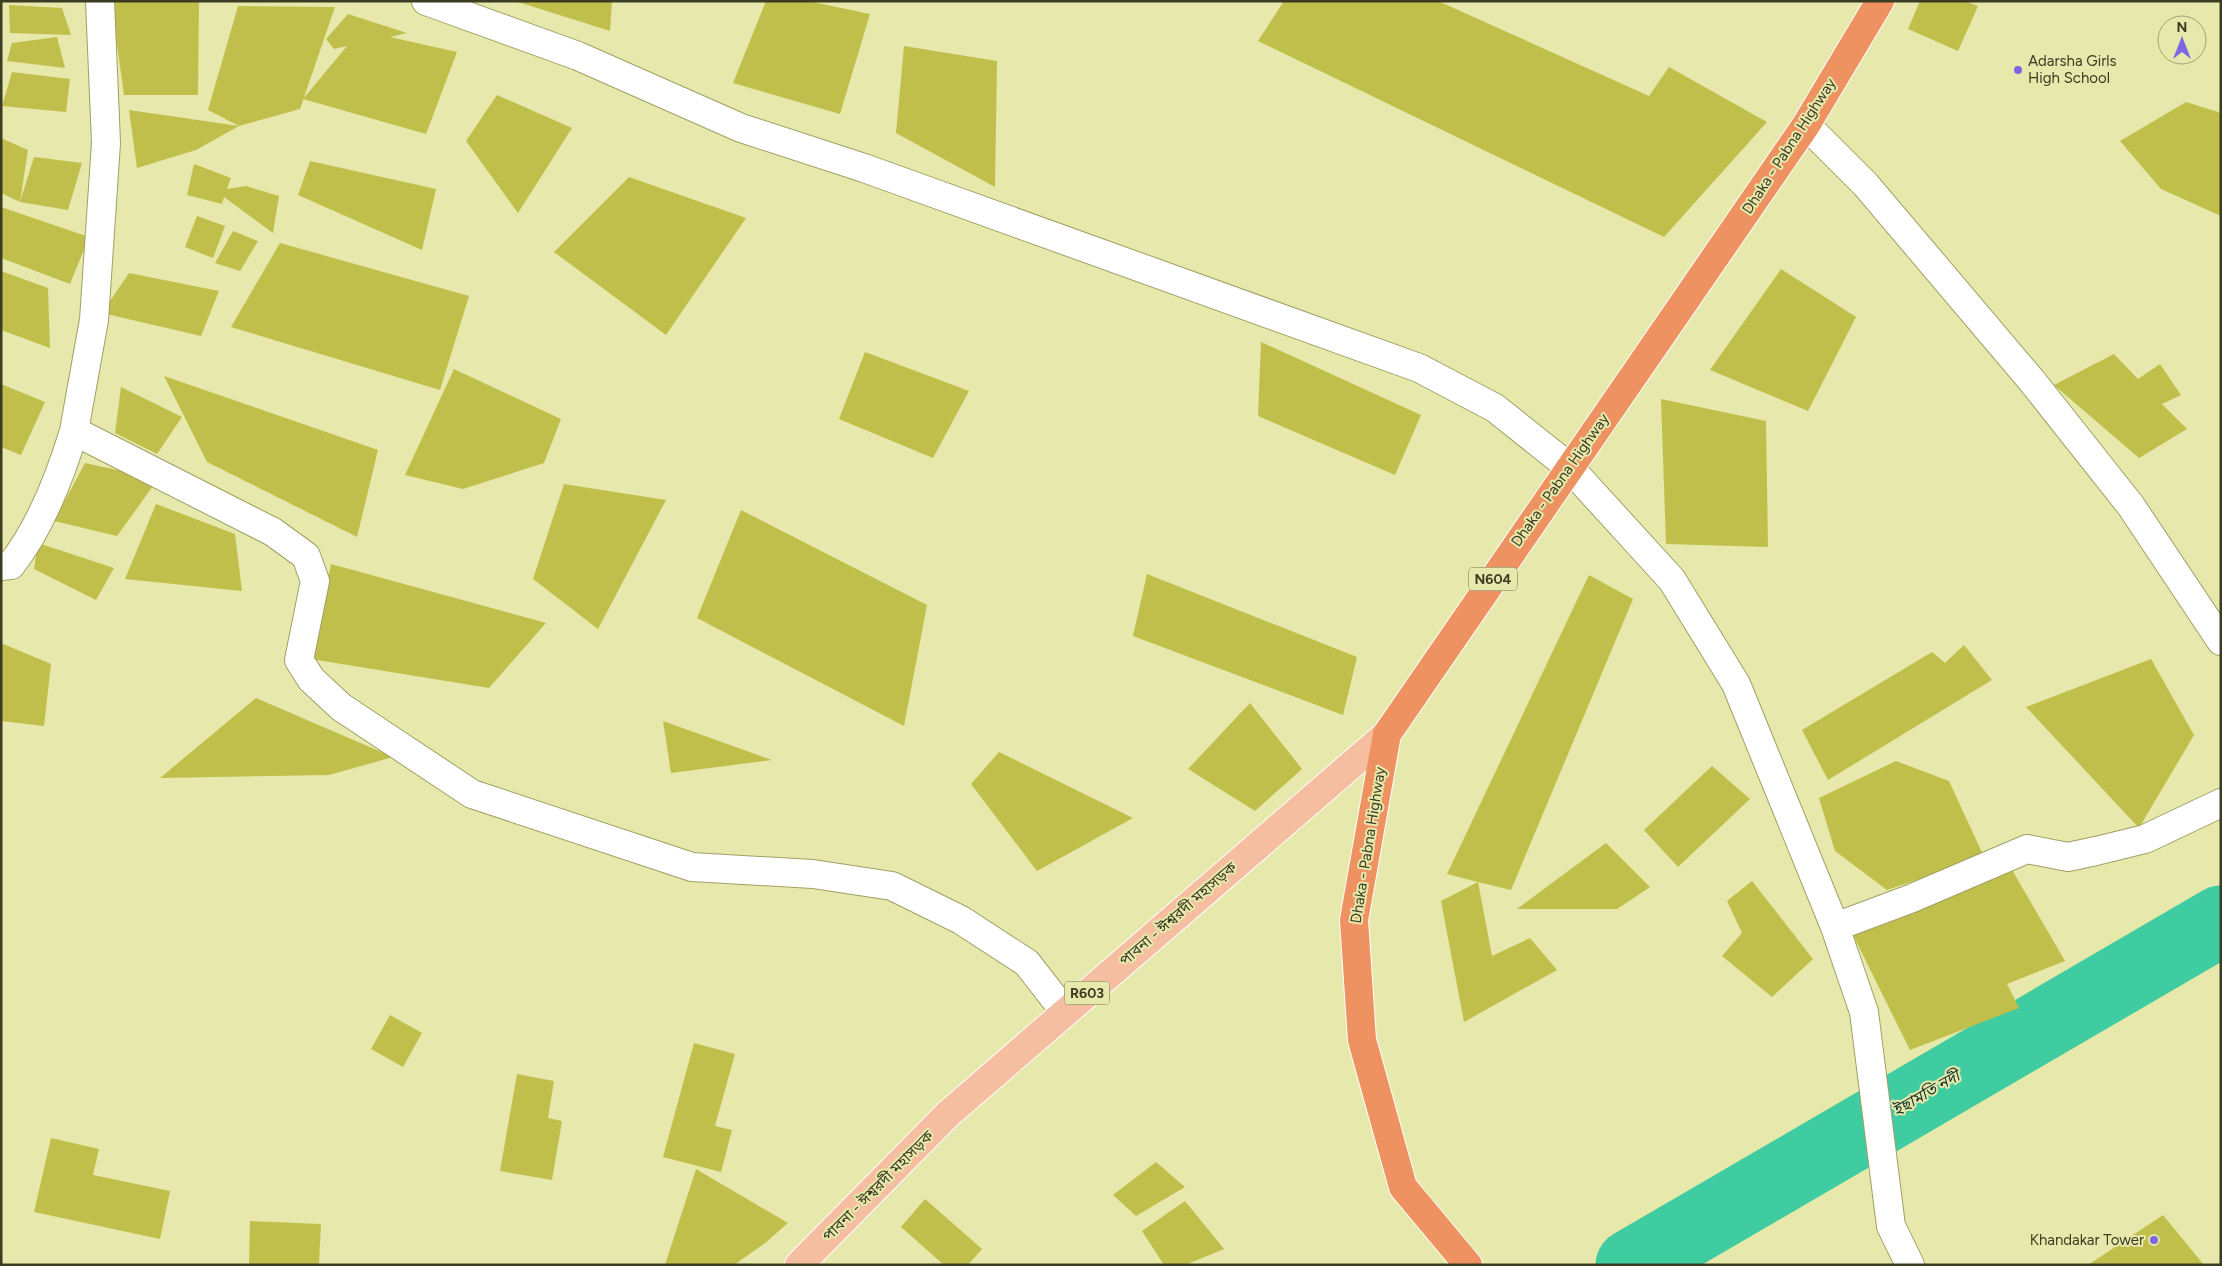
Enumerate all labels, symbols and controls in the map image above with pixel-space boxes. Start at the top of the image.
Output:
north arrow [2157,15,2207,65]
text: N [2177,19,2187,36]
place label: Adarsha Girls High School [2028,52,2117,87]
marker: Adarsha Girls High School [2012,64,2024,76]
street label: Dhaka - Pabna Highway [1738,75,1840,217]
street label: Dhaka - Pabna Highway [1507,410,1613,550]
road number: N604 [1469,568,1517,590]
street label: Dhaka - Pabna Highway [1347,765,1389,925]
street label: পাবনা - ঈশ্বরদী মহাসড়ক [1116,858,1241,970]
road number: R603 [1064,981,1110,1004]
water label: ইছামতি নদী [1889,1065,1965,1120]
street label: পাবনা - ঈশ্বরদী মহাসড়ক [819,1126,938,1245]
place label: Khandakar Tower [2030,1231,2144,1249]
marker: Khandakar Tower [2148,1234,2160,1246]

